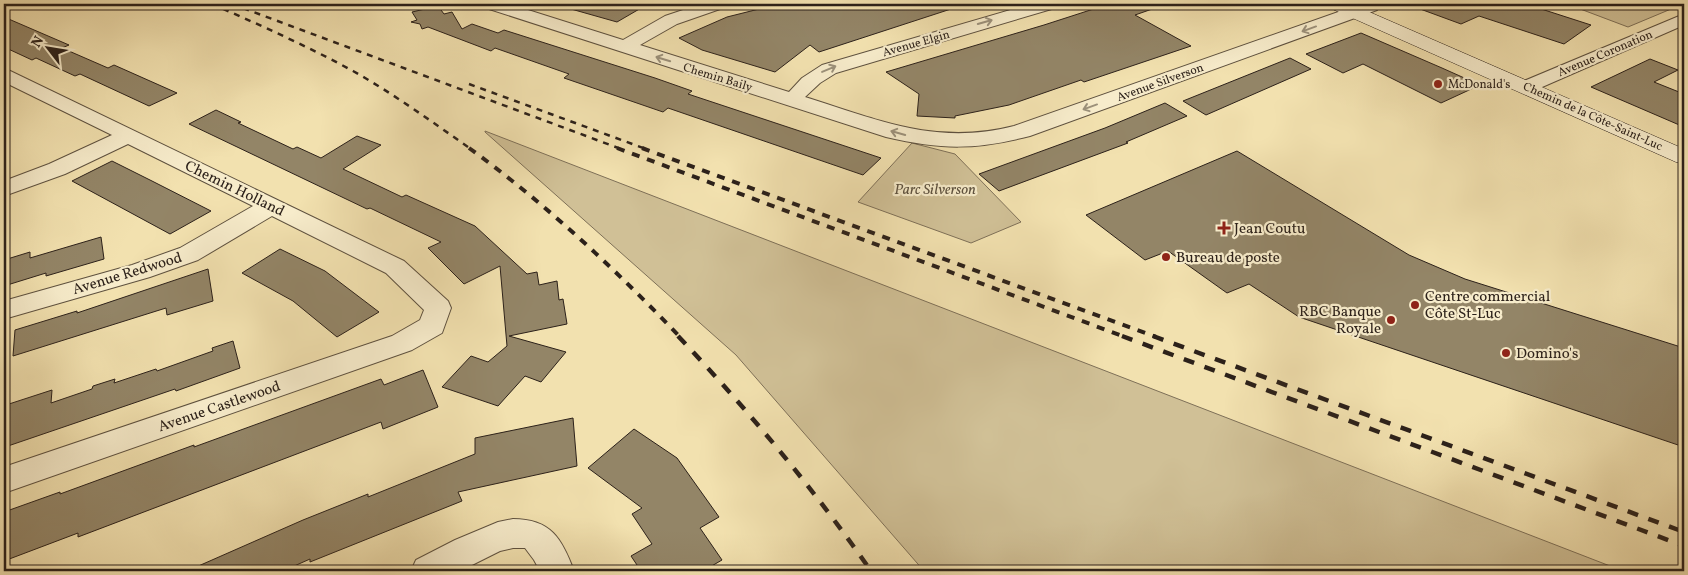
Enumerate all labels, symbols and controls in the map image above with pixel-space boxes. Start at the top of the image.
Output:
one-way arrow [976,17,992,27]
north arrow [22,22,72,72]
one-way arrow [1302,25,1318,34]
street label: Avenue Elgin [881,27,952,61]
street label: Avenue Coronation [1555,27,1655,81]
text: N [27,33,49,51]
one-way arrow [655,54,671,64]
street label: Chemin Baily [681,60,755,96]
street label: Avenue Silverson [1115,60,1206,106]
one-way arrow [821,64,836,74]
place label: McDonald's [1448,77,1510,93]
marker: McDonald's [1432,78,1444,90]
street label: Chemin de la Côte-Saint-Luc [1520,79,1665,155]
one-way arrow [1083,103,1099,112]
one-way arrow [891,128,907,137]
street label: Chemin Holland [181,156,288,223]
park label: Parc Silverson [894,180,976,201]
place label: Jean Coutu [1234,219,1305,240]
marker: Jean Coutu [1218,222,1230,234]
street label: Avenue Redwood [70,248,185,301]
place label: Bureau de poste [1176,248,1280,269]
marker: Bureau de poste [1160,251,1172,263]
place label: Centre commercial Côte St-Luc [1425,287,1550,325]
marker: Centre commercial Côte St-Luc [1409,299,1421,311]
place label: RBC Banque Royale [1299,302,1381,340]
marker: RBC Banque Royale [1385,314,1397,326]
place label: Domino's [1516,344,1578,365]
marker: Domino's [1500,347,1512,359]
street label: Avenue Castlewood [155,377,284,438]

